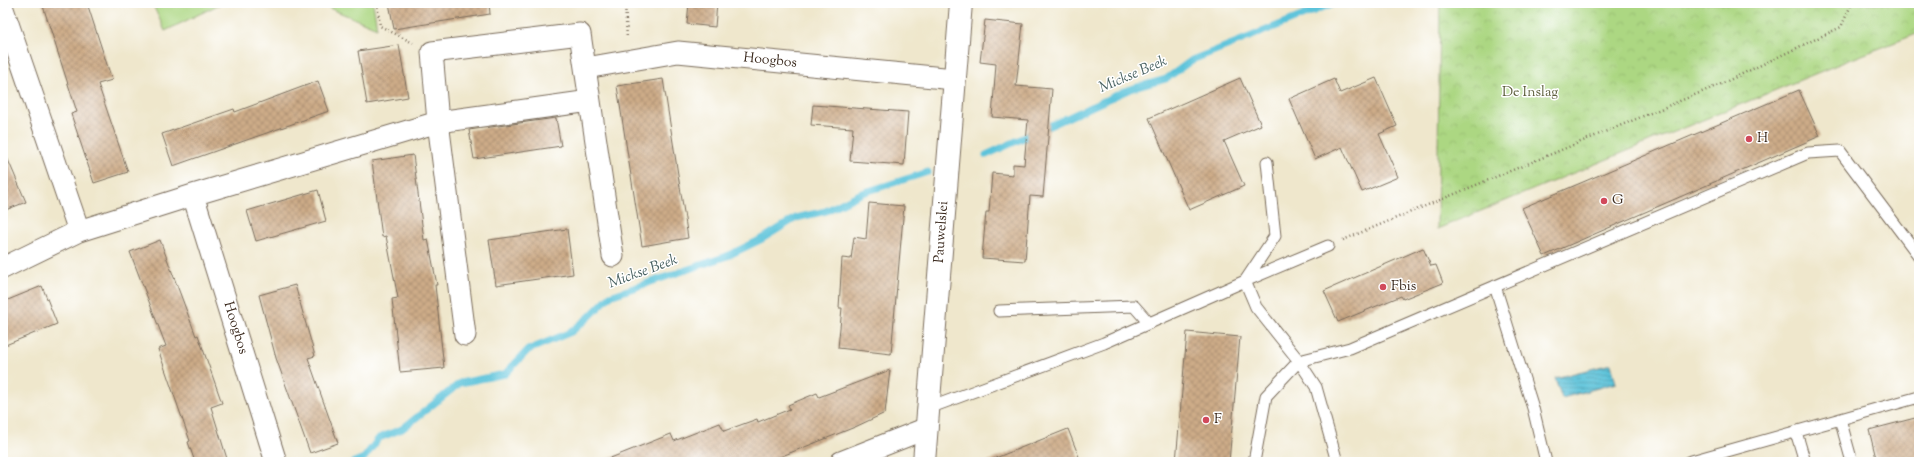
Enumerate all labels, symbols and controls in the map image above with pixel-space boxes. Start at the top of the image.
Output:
street label: Hoogbos [742,48,798,74]
water label: Mickse Beek [1096,51,1171,99]
park label: De Inslag [1502,83,1558,103]
place label: H [1757,129,1768,149]
marker: H [1744,134,1754,144]
place label: G [1612,191,1624,211]
marker: G [1599,196,1609,206]
street label: Pauwelslei [930,200,954,264]
water label: Mickse Beek [606,250,681,294]
place label: Fbis [1391,277,1416,297]
marker: Fbis [1378,282,1388,292]
street label: Hoogbos [218,299,252,357]
place label: F [1214,410,1222,430]
marker: F [1201,415,1211,425]

